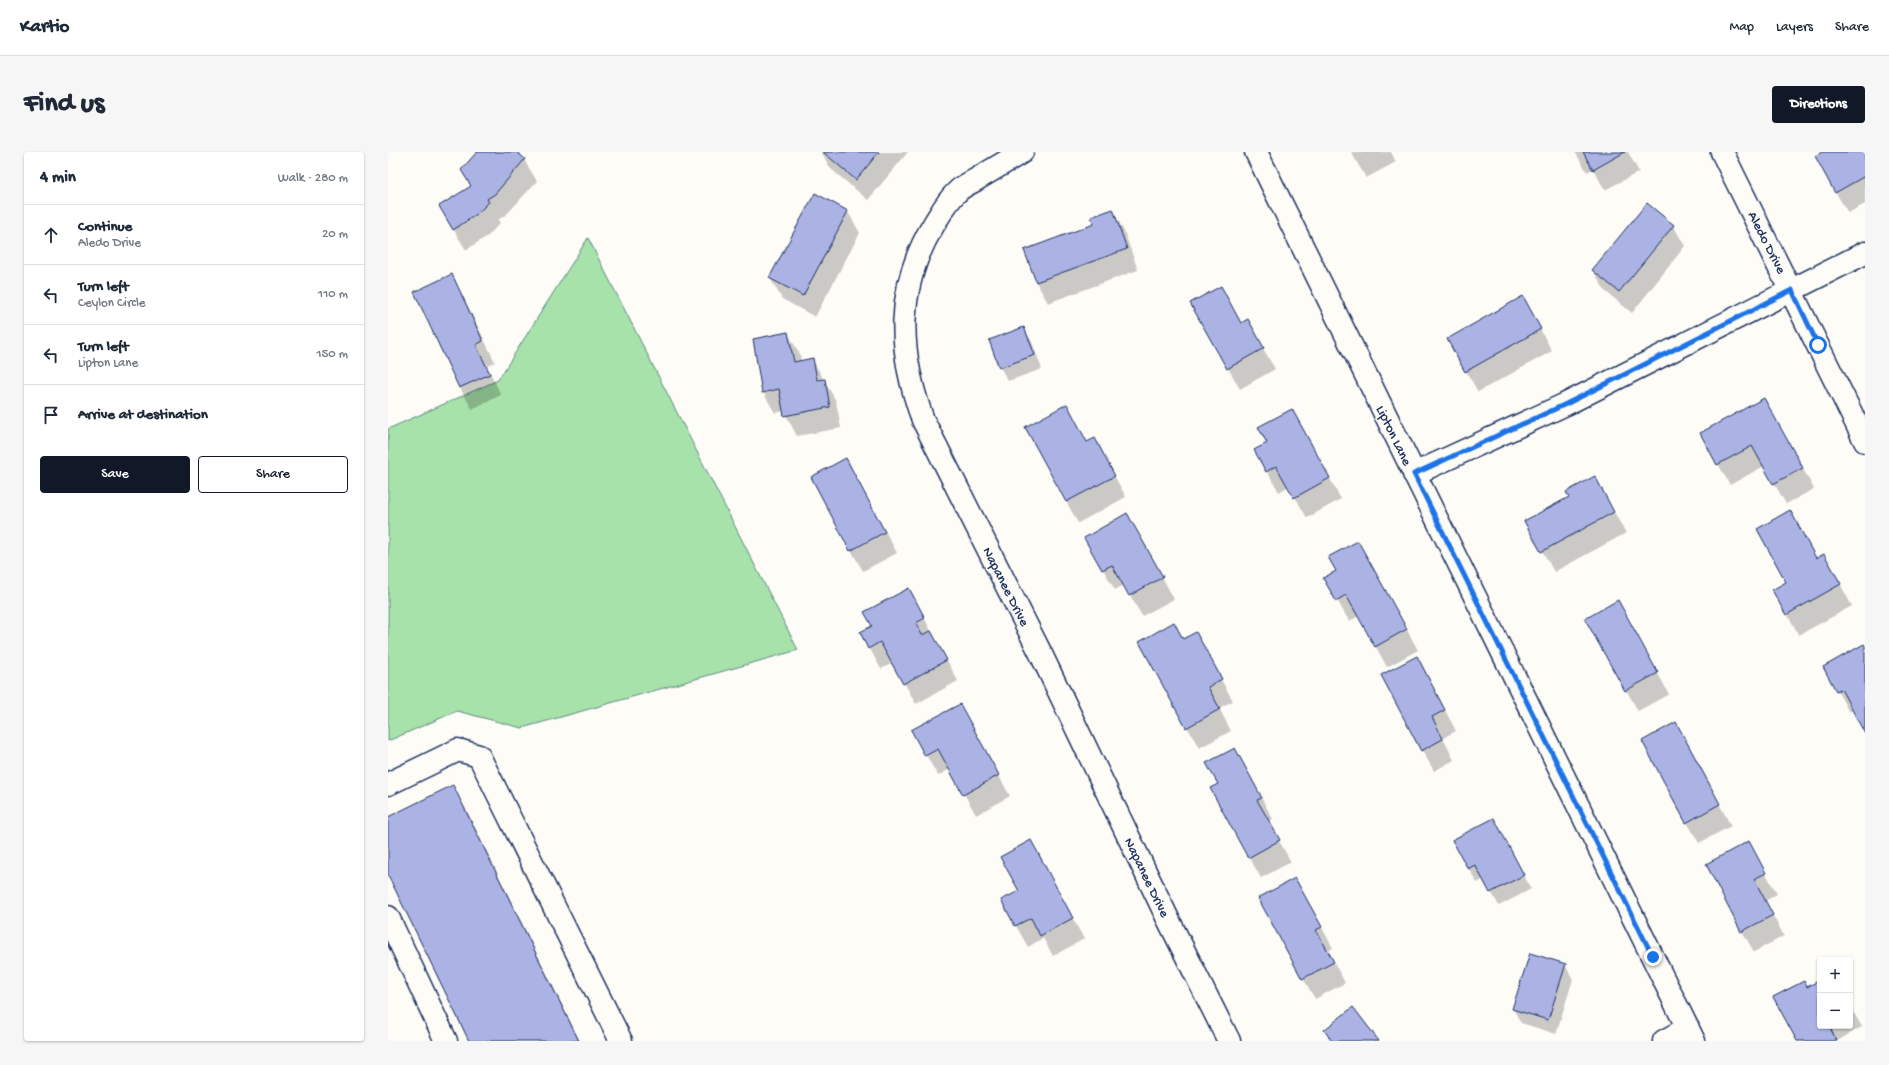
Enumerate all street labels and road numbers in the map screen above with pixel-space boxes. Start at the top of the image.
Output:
street label: Aledo Drive [1743,209,1789,278]
street label: Lipton Lane [1371,403,1415,470]
street label: Napanee Drive [978,545,1032,630]
street label: Napanee Drive [1119,835,1173,921]

